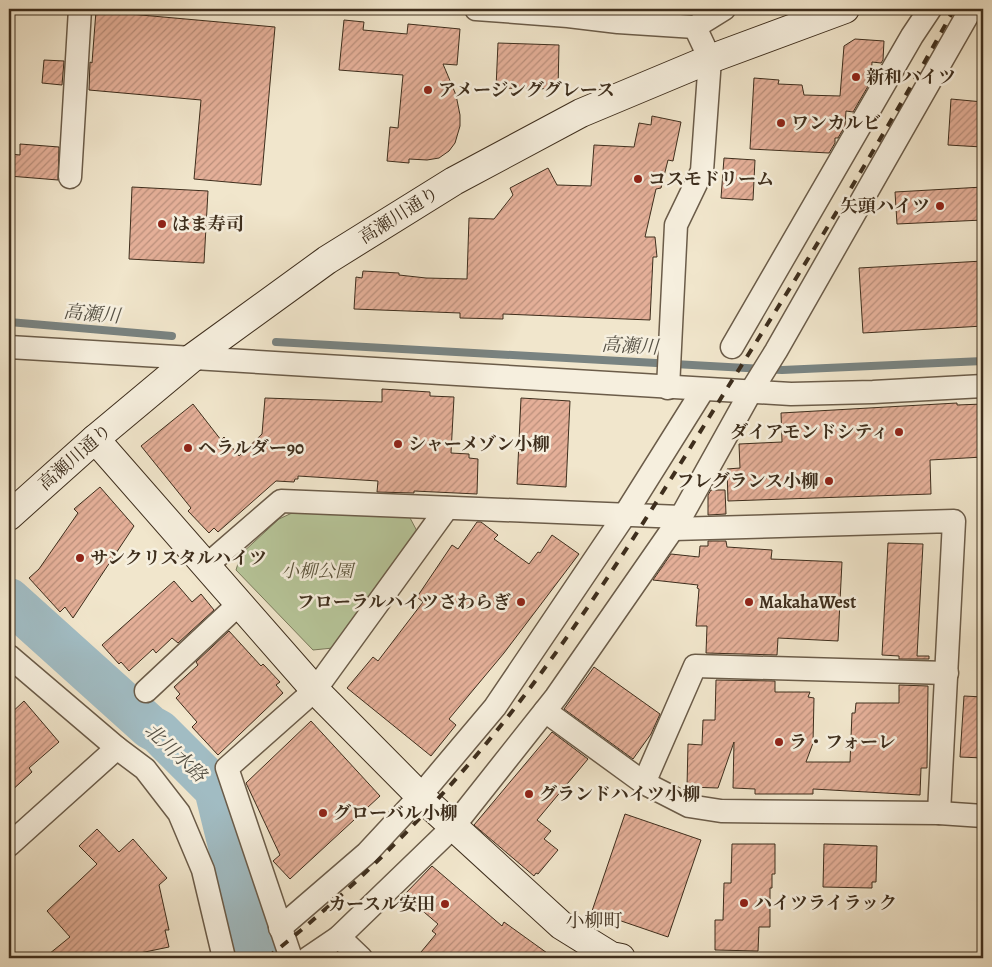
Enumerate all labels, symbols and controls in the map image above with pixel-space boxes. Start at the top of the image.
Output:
place label: 新和ハイツ [866,65,956,89]
marker: 新和ハイツ [850,71,862,83]
place label: アメージンググレース [438,78,615,102]
marker: アメージンググレース [422,84,434,96]
place label: ワンカルビ [791,111,881,135]
marker: ワンカルビ [775,117,787,129]
place label: コスモドリーム [648,167,774,191]
marker: コスモドリーム [632,173,644,185]
street label: 高瀬川通り [354,181,444,249]
place label: 矢頭ハイツ [840,194,930,218]
marker: 矢頭ハイツ [934,200,946,212]
place label: はま寿司 [172,212,244,236]
marker: はま寿司 [156,218,168,230]
water label: 高瀬川 [62,299,123,330]
water label: 高瀬川 [601,332,661,361]
street label: 高瀬川通り [33,418,117,496]
place label: ダイアモンドシティ [730,420,889,444]
marker: ダイアモンドシティ [893,426,905,438]
place label: シャーメゾン小柳 [408,432,550,456]
place label: ヘラルダー90 [198,436,304,460]
marker: シャーメゾン小柳 [392,438,404,450]
marker: ヘラルダー90 [182,442,194,454]
place label: フレグランス小柳 [677,469,819,493]
marker: フレグランス小柳 [823,475,835,487]
place label: サンクリスタルハイツ [90,546,267,570]
marker: サンクリスタルハイツ [74,552,86,564]
park label: 小柳公園 [281,559,356,583]
place label: フローラルハイツさわらぎ [297,590,511,614]
place label: MakahaWest [759,590,856,614]
marker: フローラルハイツさわらぎ [515,596,527,608]
marker: MakahaWest [743,596,755,608]
water label: 北川水路 [139,717,213,790]
place label: ラ・フォーレ [789,730,896,754]
marker: ラ・フォーレ [773,736,785,748]
place label: グランドハイツ小柳 [539,782,701,806]
marker: グランドハイツ小柳 [523,788,535,800]
place label: グローバル小柳 [333,801,458,825]
marker: グローバル小柳 [317,807,329,819]
place label: ハイツライラック [754,891,897,915]
place label: カースル安田 [328,892,435,916]
marker: ハイツライラック [738,897,750,909]
marker: カースル安田 [439,898,451,910]
district label: 小柳町 [565,908,623,934]

